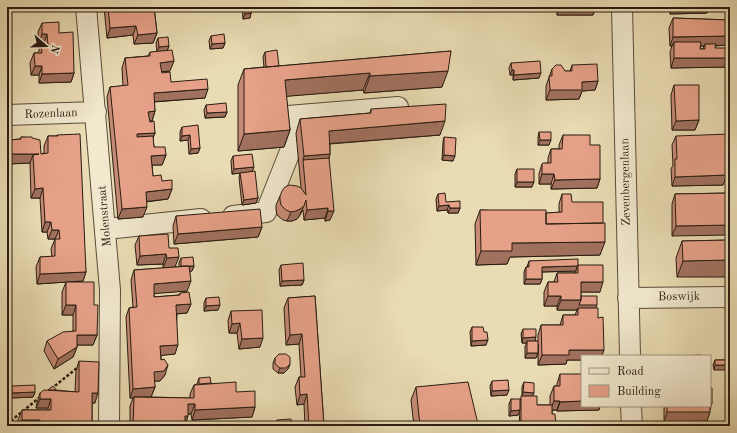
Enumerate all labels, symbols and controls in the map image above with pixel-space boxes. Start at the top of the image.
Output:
north arrow [26,26,66,66]
text: N [47,43,61,55]
street label: Rozenlaan [24,107,78,121]
street label: Zevenbergenlaan [619,138,633,226]
street label: Molenstraat [96,185,114,247]
street label: Boswijk [658,291,700,303]
legend [581,355,711,407]
text: Road [617,366,644,378]
text: Building [617,386,661,398]

